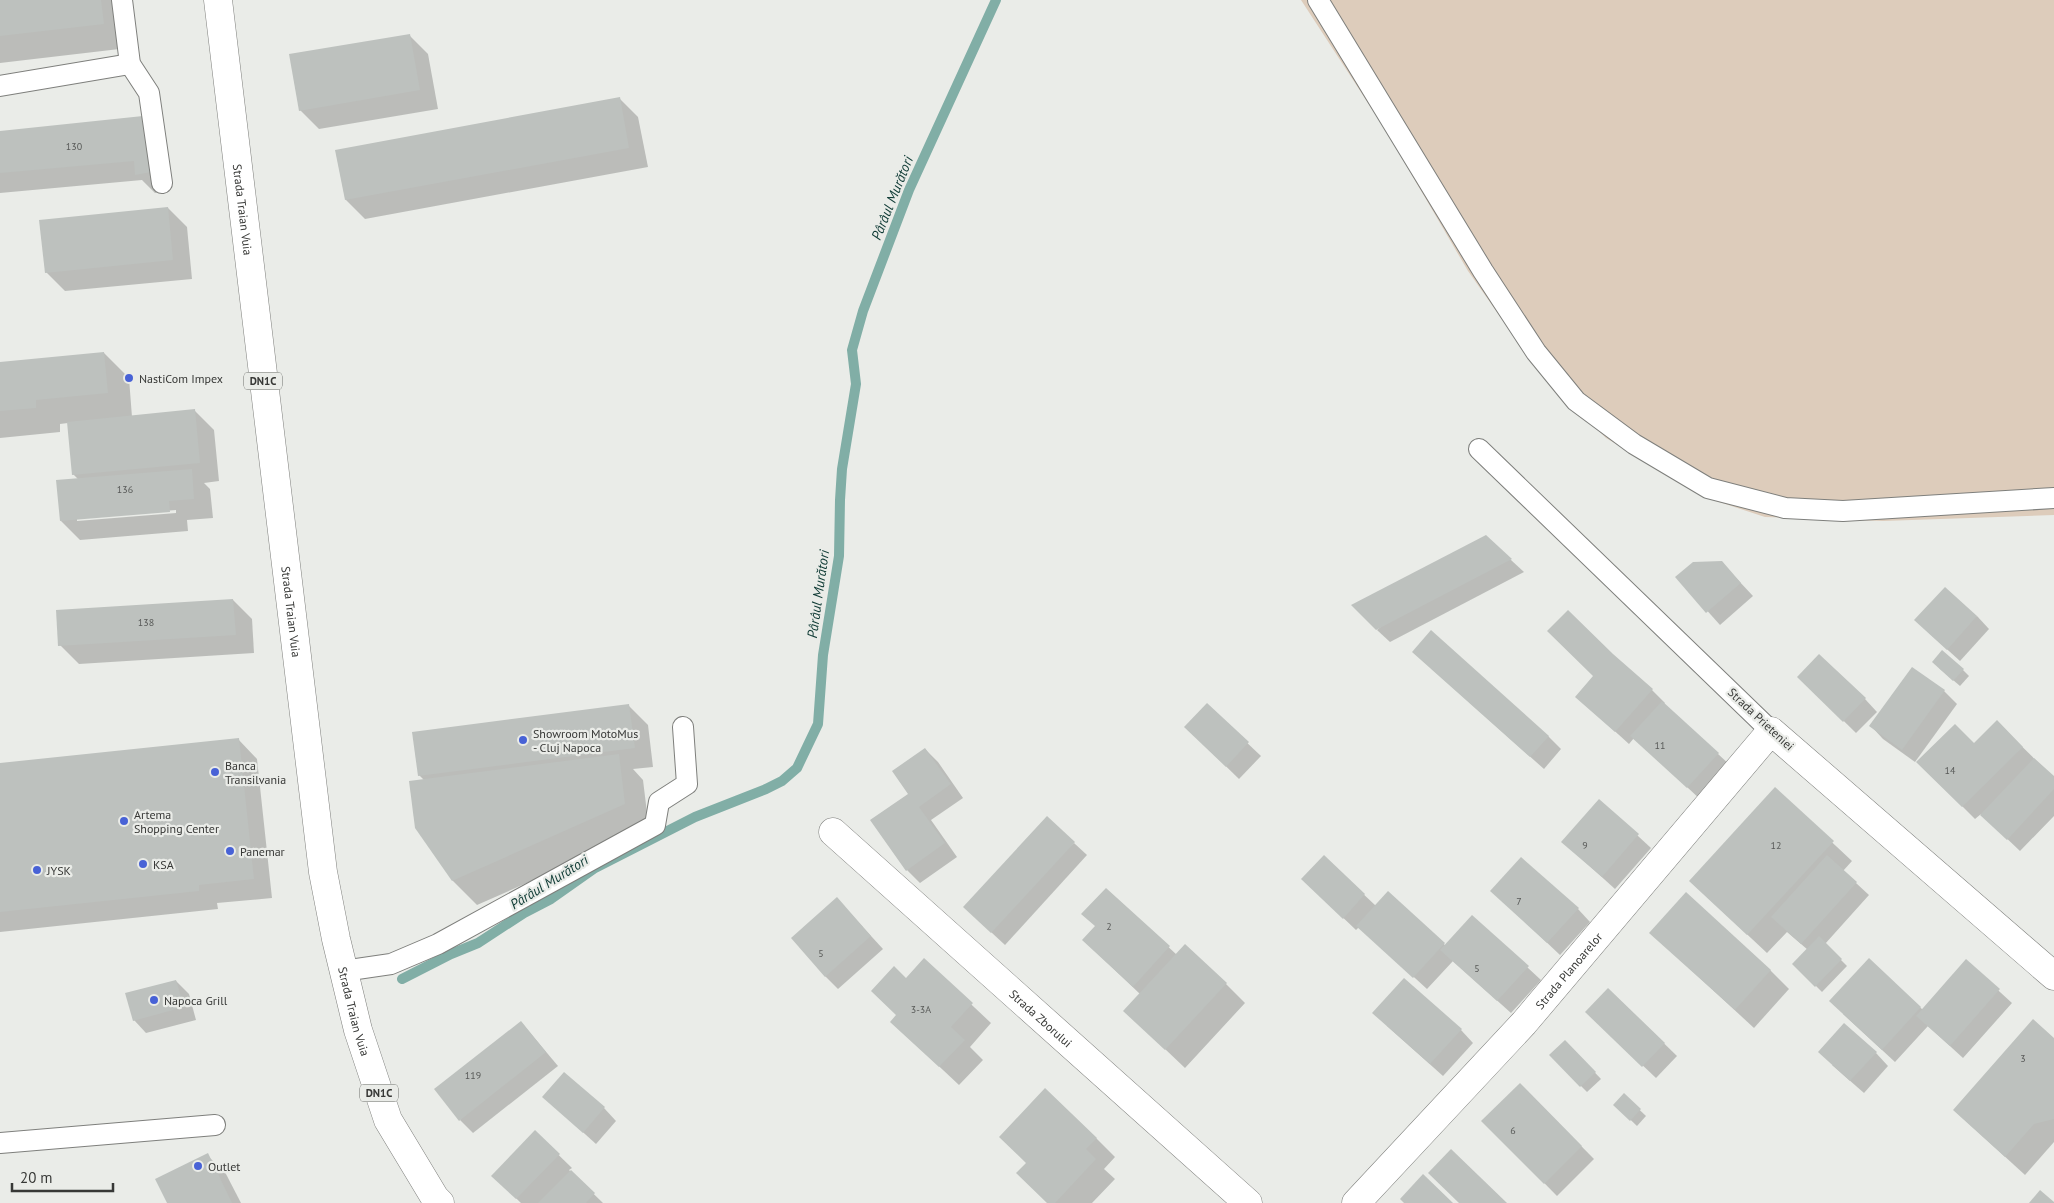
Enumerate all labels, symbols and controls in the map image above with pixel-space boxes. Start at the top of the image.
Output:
house number: 130 [66,140,83,153]
water label: Pârâul Murători [867,153,917,243]
street label: Strada Traian Vuia [230,163,256,256]
place label: NastiCom Impex [139,371,223,386]
marker: NastiCom Impex [123,372,135,384]
road number: DN1C [244,372,282,390]
house number: 136 [117,483,133,496]
water label: Pârâul Murători [803,548,833,639]
street label: Strada Traian Vuia [279,565,305,658]
house number: 138 [138,616,154,629]
street label: Strada Prieteniei [1725,685,1797,753]
place label: Showroom MotoMus - Cluj Napoca [533,726,638,755]
marker: Showroom MotoMus - Cluj Napoca [517,734,529,746]
house number: 11 [1655,739,1665,752]
place label: Banca Transilvania [225,758,286,787]
house number: 14 [1945,764,1956,777]
marker: Banca Transilvania [209,766,221,778]
place label: Artema Shopping Center [134,807,219,836]
marker: Artema Shopping Center [118,815,130,827]
house number: 9 [1582,839,1588,852]
house number: 12 [1771,839,1781,852]
place label: Panemar [240,844,285,859]
marker: Panemar [224,845,236,857]
water label: Pârâul Murători [506,851,592,913]
place label: KSA [153,857,174,872]
marker: KSA [137,858,149,870]
place label: JYSK [46,863,71,878]
marker: JYSK [31,864,43,876]
house number: 7 [1516,895,1522,908]
house number: 2 [1106,920,1112,933]
street label: Strada Planoarelor [1532,929,1605,1012]
house number: 5 [818,947,824,960]
house number: 5 [1474,962,1480,975]
street label: Strada Traian Vuia [335,965,374,1058]
street label: Strada Zborului [1007,986,1075,1050]
place label: Napoca Grill [164,993,228,1008]
marker: Napoca Grill [148,994,160,1006]
house number: 3-3A [911,1003,931,1016]
house number: 3 [2020,1052,2026,1065]
house number: 119 [465,1069,481,1082]
road number: DN1C [360,1084,398,1102]
house number: 6 [1510,1124,1516,1137]
place label: Outlet [208,1159,240,1174]
scale bar [12,1160,114,1192]
marker: Outlet [192,1160,204,1172]
text: 20 m [20,1168,53,1187]

